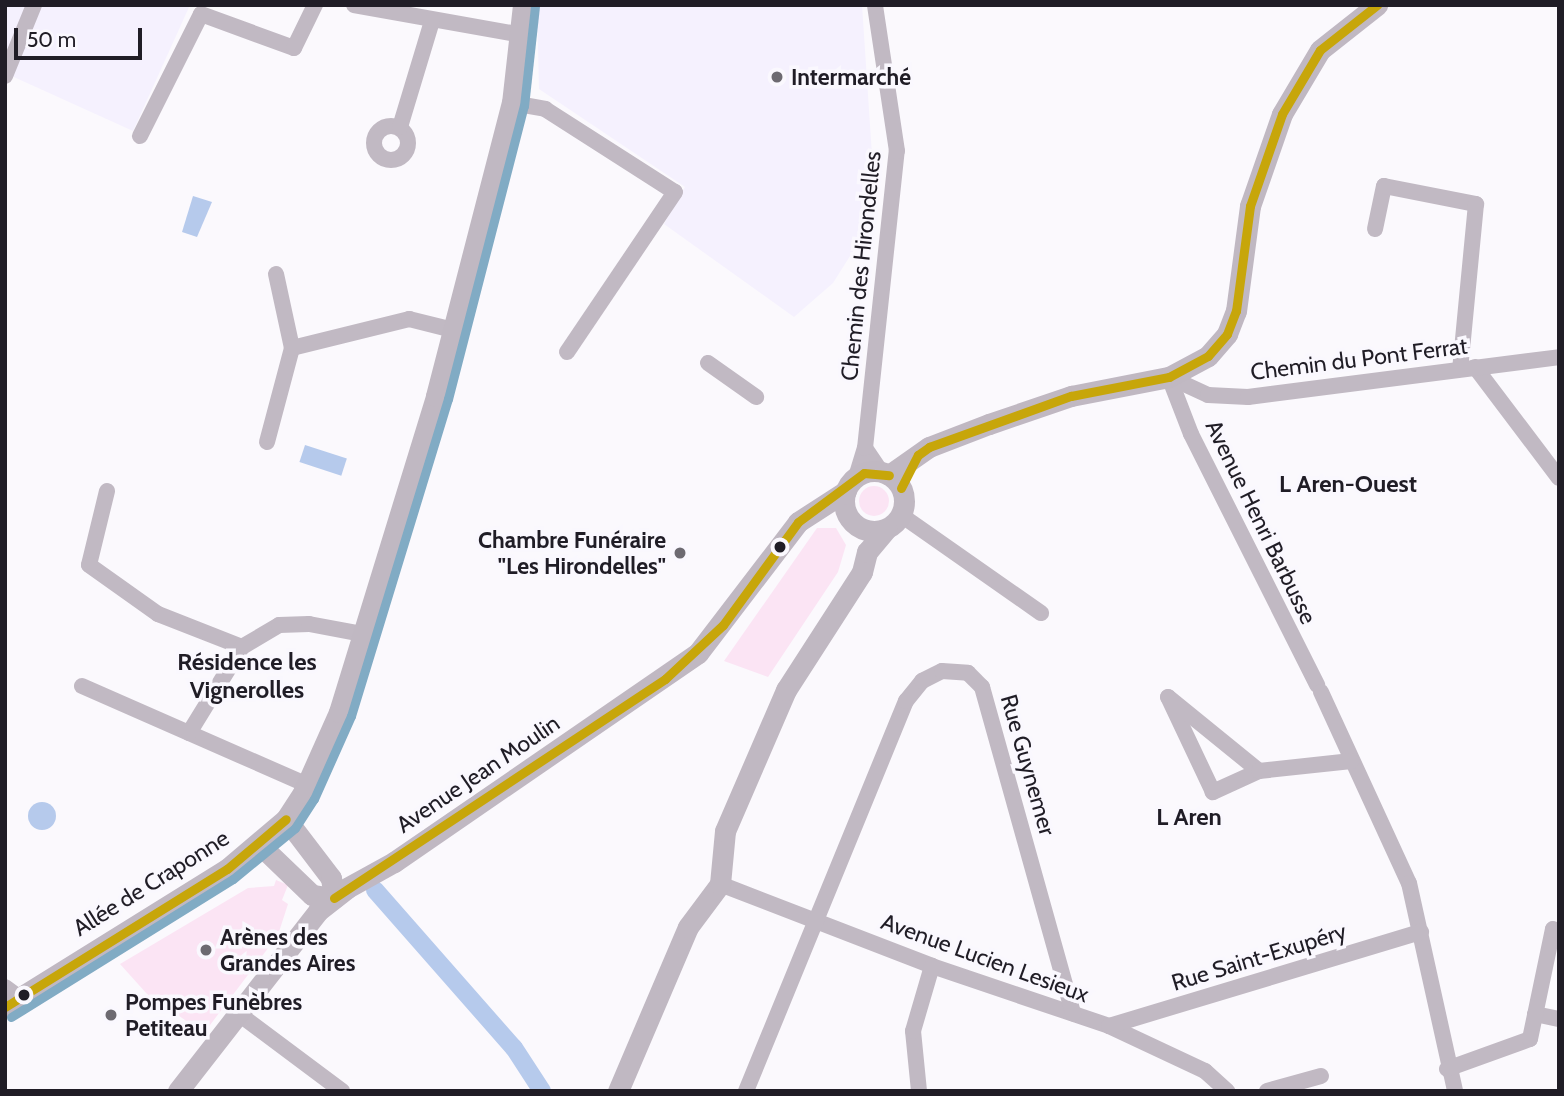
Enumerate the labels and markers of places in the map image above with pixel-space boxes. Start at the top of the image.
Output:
place label: Intermarché [791,63,911,91]
marker: Intermarché [769,69,785,85]
place label: Chambre Funéraire "Les Hirondelles" [478,526,666,580]
unlabelled marker [773,540,787,554]
marker: Chambre Funéraire "Les Hirondelles" [672,545,688,561]
place label: Arènes des Grandes Aires [220,923,355,977]
marker: Arènes des Grandes Aires [198,942,214,958]
unlabelled marker [17,988,31,1002]
place label: Pompes Funèbres Petiteau [125,988,302,1042]
marker: Pompes Funèbres Petiteau [103,1007,119,1023]

